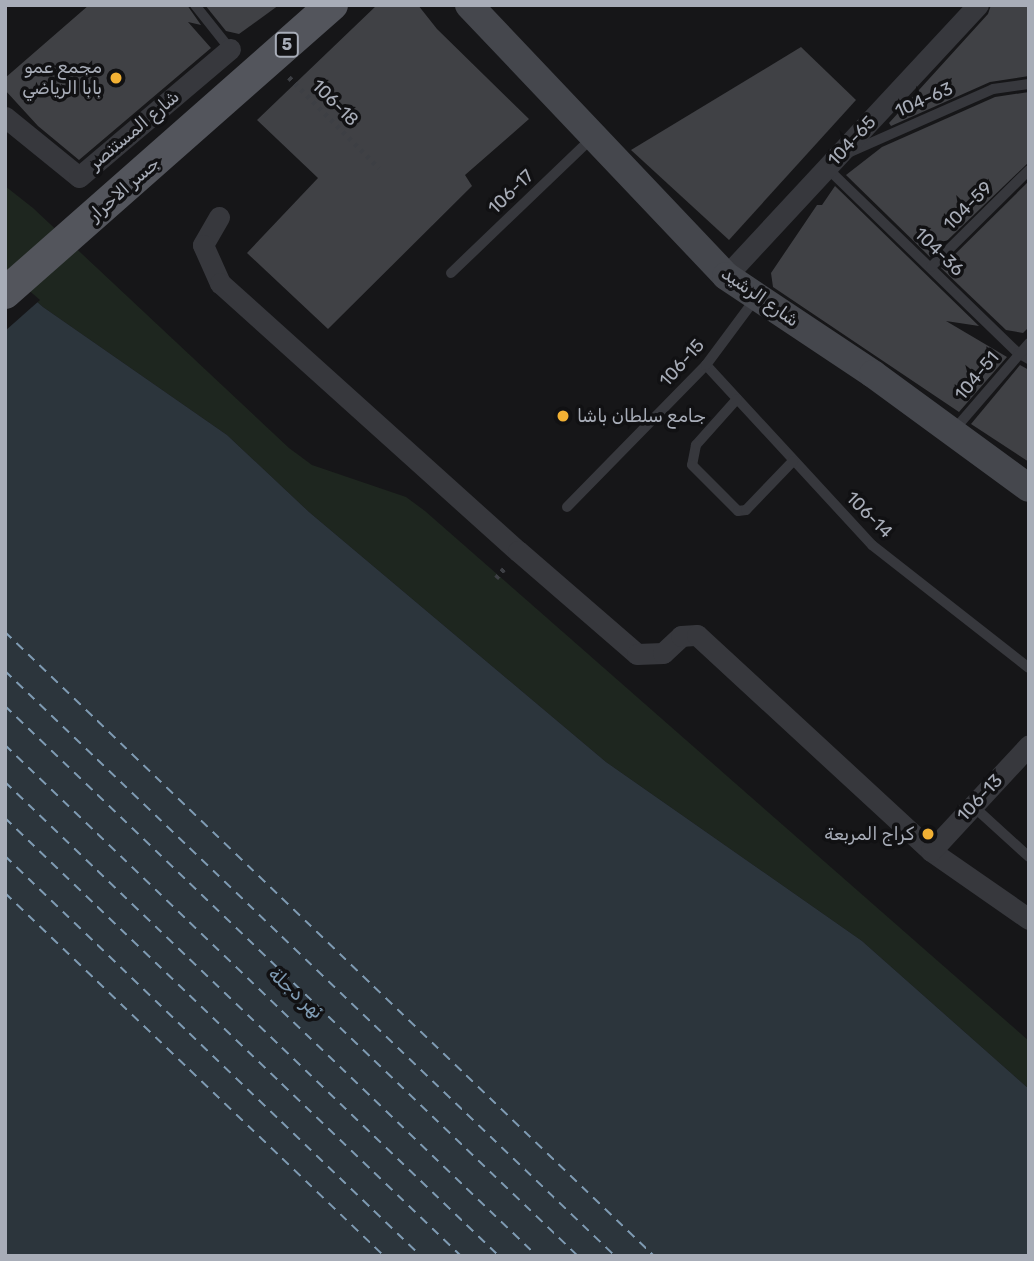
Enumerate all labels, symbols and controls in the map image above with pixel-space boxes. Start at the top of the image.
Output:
road number: 5 [275,32,299,58]
place label: مجمع عمو بابا الرياضي [22,57,102,100]
marker: مجمع عمو بابا الرياضي [108,70,124,86]
street label: 106-18 [307,75,363,131]
street label: 104-63 [892,78,956,122]
street label: شارع المستنصر [84,86,184,174]
street label: 104-65 [823,111,881,171]
street label: جسر الاحرار [84,152,164,226]
street label: 106-17 [484,165,538,219]
street label: 104-59 [939,177,997,235]
street label: 104-36 [910,223,968,281]
street label: شارع الرشيد [717,262,803,332]
street label: 106-15 [655,335,709,391]
street label: 104-51 [950,347,1004,405]
place label: جامع سلطان باشا [577,405,706,427]
marker: جامع سلطان باشا [555,408,571,424]
street label: 106-14 [841,487,897,543]
street label: 106-13 [953,770,1007,826]
place label: كراج المربعة [824,823,914,845]
marker: كراج المربعة [920,826,936,842]
water label: نهر دجلة [264,962,328,1024]

